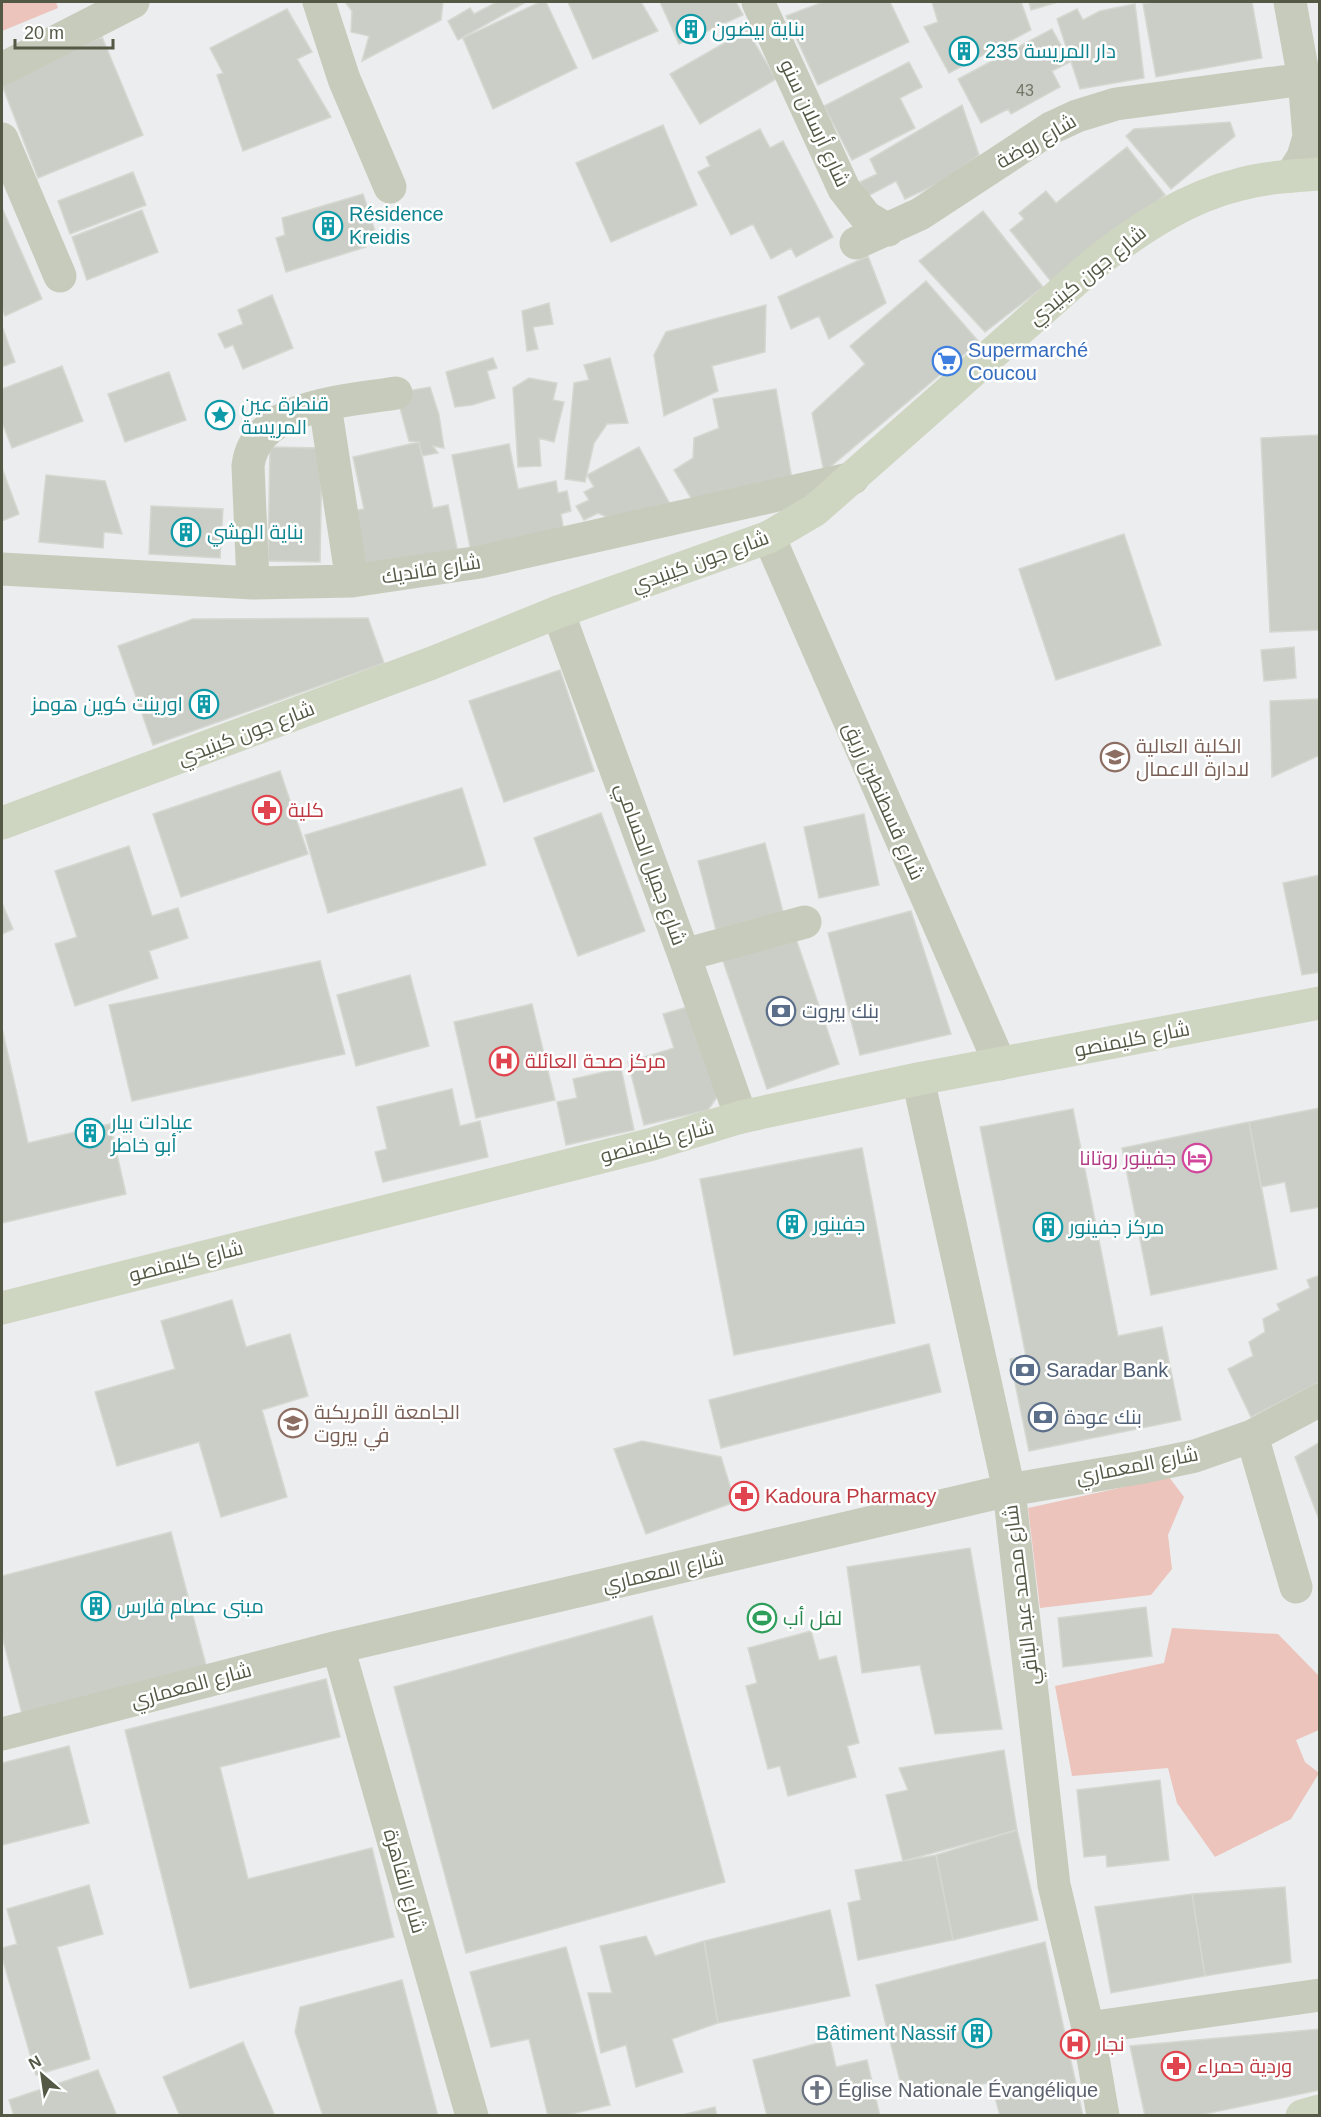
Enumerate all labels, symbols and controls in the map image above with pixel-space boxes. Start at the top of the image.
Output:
scale bar [15,12,112,50]
building icon: بناية بيضون [675,13,707,45]
place label: بناية بيضون [712,18,805,42]
text: 20 m [24,23,64,43]
building icon: دار المريسة 235 [948,35,980,67]
place label: دار المريسة 235 [985,40,1116,63]
street label: شارع أرسلان سنو [773,55,855,191]
house number: 43 [1016,82,1034,99]
street label: شارع روضة [992,109,1081,175]
place label: Résidence Kreidis [349,203,444,248]
building icon: Résidence Kreidis [312,210,344,242]
street label: شارع جون كينيدي [1024,221,1153,333]
place label: Supermarché Coucou [968,339,1088,384]
supermarket icon: Supermarché Coucou [931,345,963,377]
place label: قنطرة عين المريسة [241,393,329,439]
place icon: قنطرة عين المريسة [204,399,236,431]
building icon: بناية الهشي [170,516,202,548]
place label: بناية الهشي [207,521,304,547]
street label: شارع جون كينيدي [628,526,773,601]
street label: شارع فانديك [380,550,483,591]
building icon: اورينت كوين هومز [188,688,220,720]
place label: اورينت كوين هومز [30,693,183,717]
street label: شارع جون كينيدي [175,697,319,774]
street label: شارع قسطنطين زريق [837,719,929,884]
place label: الكلية العالية لادارة الاعمال [1136,735,1249,782]
school or university icon: الكلية العالية لادارة الاعمال [1099,741,1131,773]
street label: شارع جميل الحسامي [607,780,691,950]
pharmacy icon: كلية [251,794,283,826]
place label: كلية [288,799,324,821]
bank icon: بنك بيروت [765,995,797,1027]
place label: بنك بيروت [802,1000,879,1023]
street label: شارع كليمنصو [1073,1017,1192,1064]
hospital icon: مركز صحة العائلة [488,1045,520,1077]
place label: مركز صحة العائلة [525,1050,666,1073]
place label: عيادات بيار أبو خاطر [110,1111,193,1157]
street label: شارع كليمنصو [598,1115,717,1170]
building icon: عيادات بيار أبو خاطر [74,1117,106,1149]
hotel icon: جفينور روتانا [1181,1142,1213,1174]
place label: جفينور روتانا [1079,1147,1176,1170]
building icon: جفينور [776,1208,808,1240]
building icon: مركز جفينور [1032,1211,1064,1243]
place label: جفينور [812,1213,865,1236]
place label: مركز جفينور [1068,1216,1164,1239]
street label: شارع كليمنصو [127,1236,246,1289]
bank icon: Saradar Bank [1009,1354,1041,1386]
place label: Saradar Bank [1046,1359,1169,1381]
place label: الجامعة الأمريكية في بيروت [314,1401,460,1451]
bank icon: بنك عودة [1027,1401,1059,1433]
place label: بنك عودة [1064,1406,1142,1429]
school or university icon: الجامعة الأمريكية في بيروت [277,1407,309,1439]
street label: شارع المعماري [1074,1442,1201,1493]
pharmacy icon: Kadoura Pharmacy [728,1480,760,1512]
place label: Kadoura Pharmacy [765,1485,936,1507]
street label: شارع محمد عبد الباقي [999,1503,1048,1686]
street label: شارع المعماري [600,1546,727,1601]
building icon: مبنى عصام فارس [80,1590,112,1622]
place label: مبنى عصام فارس [117,1595,264,1620]
sports icon: لفل أب [746,1602,778,1634]
place label: لفل أب [783,1606,842,1631]
street label: شارع المعماري [128,1658,255,1716]
street label: شارع القاهرة [377,1826,430,1937]
building icon: Bâtiment Nassif [961,2017,993,2049]
place label: Bâtiment Nassif [816,2022,956,2044]
hospital icon: نجار [1059,2028,1091,2060]
place label: نجار [1095,2033,1125,2056]
north arrow [12,2045,72,2105]
pharmacy icon: وردية حمراء [1160,2050,1192,2082]
text: N [26,2052,44,2073]
place label: وردية حمراء [1197,2055,1292,2078]
church icon: Église Nationale Évangélique [801,2074,833,2106]
place label: Église Nationale Évangélique [838,2079,1098,2101]

